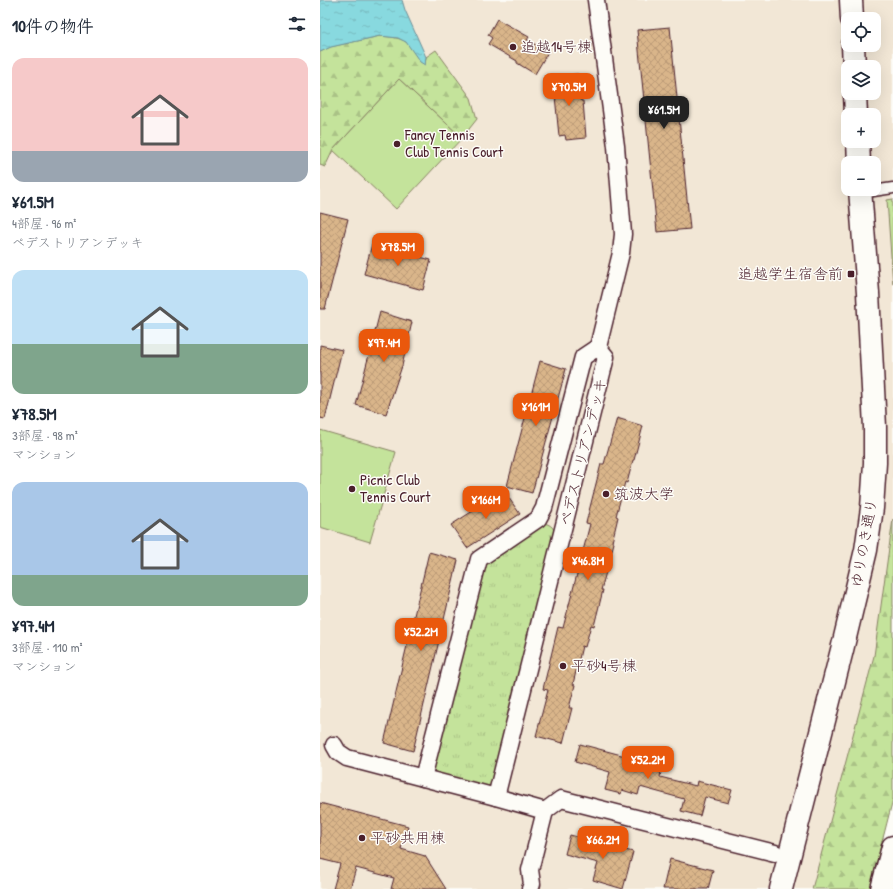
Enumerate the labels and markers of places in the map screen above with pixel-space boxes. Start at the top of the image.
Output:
place label: 追越14号棟 [521,36,592,57]
marker: 追越14号棟 [508,42,518,52]
pin: ¥70.5M [536,73,602,107]
pin: ¥61.5M [631,96,697,130]
place label: Fancy Tennis Club Tennis Court [404,124,504,162]
marker: Fancy Tennis Club Tennis Court [392,139,402,149]
pin: ¥78.5M [365,233,431,267]
place label: 追越学生宿舎前 [738,263,843,284]
marker: 追越学生宿舎前 [846,269,856,279]
pin: ¥97.4M [351,329,417,363]
pin: ¥161M [508,393,564,427]
place label: Picnic Club Tennis Court [360,469,431,507]
place label: 筑波大学 [614,483,674,504]
marker: Picnic Club Tennis Court [347,484,357,494]
pin: ¥166M [458,486,514,520]
marker: 筑波大学 [601,489,611,499]
pin: ¥46.8M [555,547,621,581]
pin: ¥52.2M [388,618,454,652]
place label: 平砂4号棟 [571,655,637,676]
marker: 平砂4号棟 [558,661,568,671]
pin: ¥52.2M [615,746,681,780]
pin: ¥66.2M [570,826,636,860]
place label: 平砂共用棟 [370,827,445,848]
marker: 平砂共用棟 [357,833,367,843]

